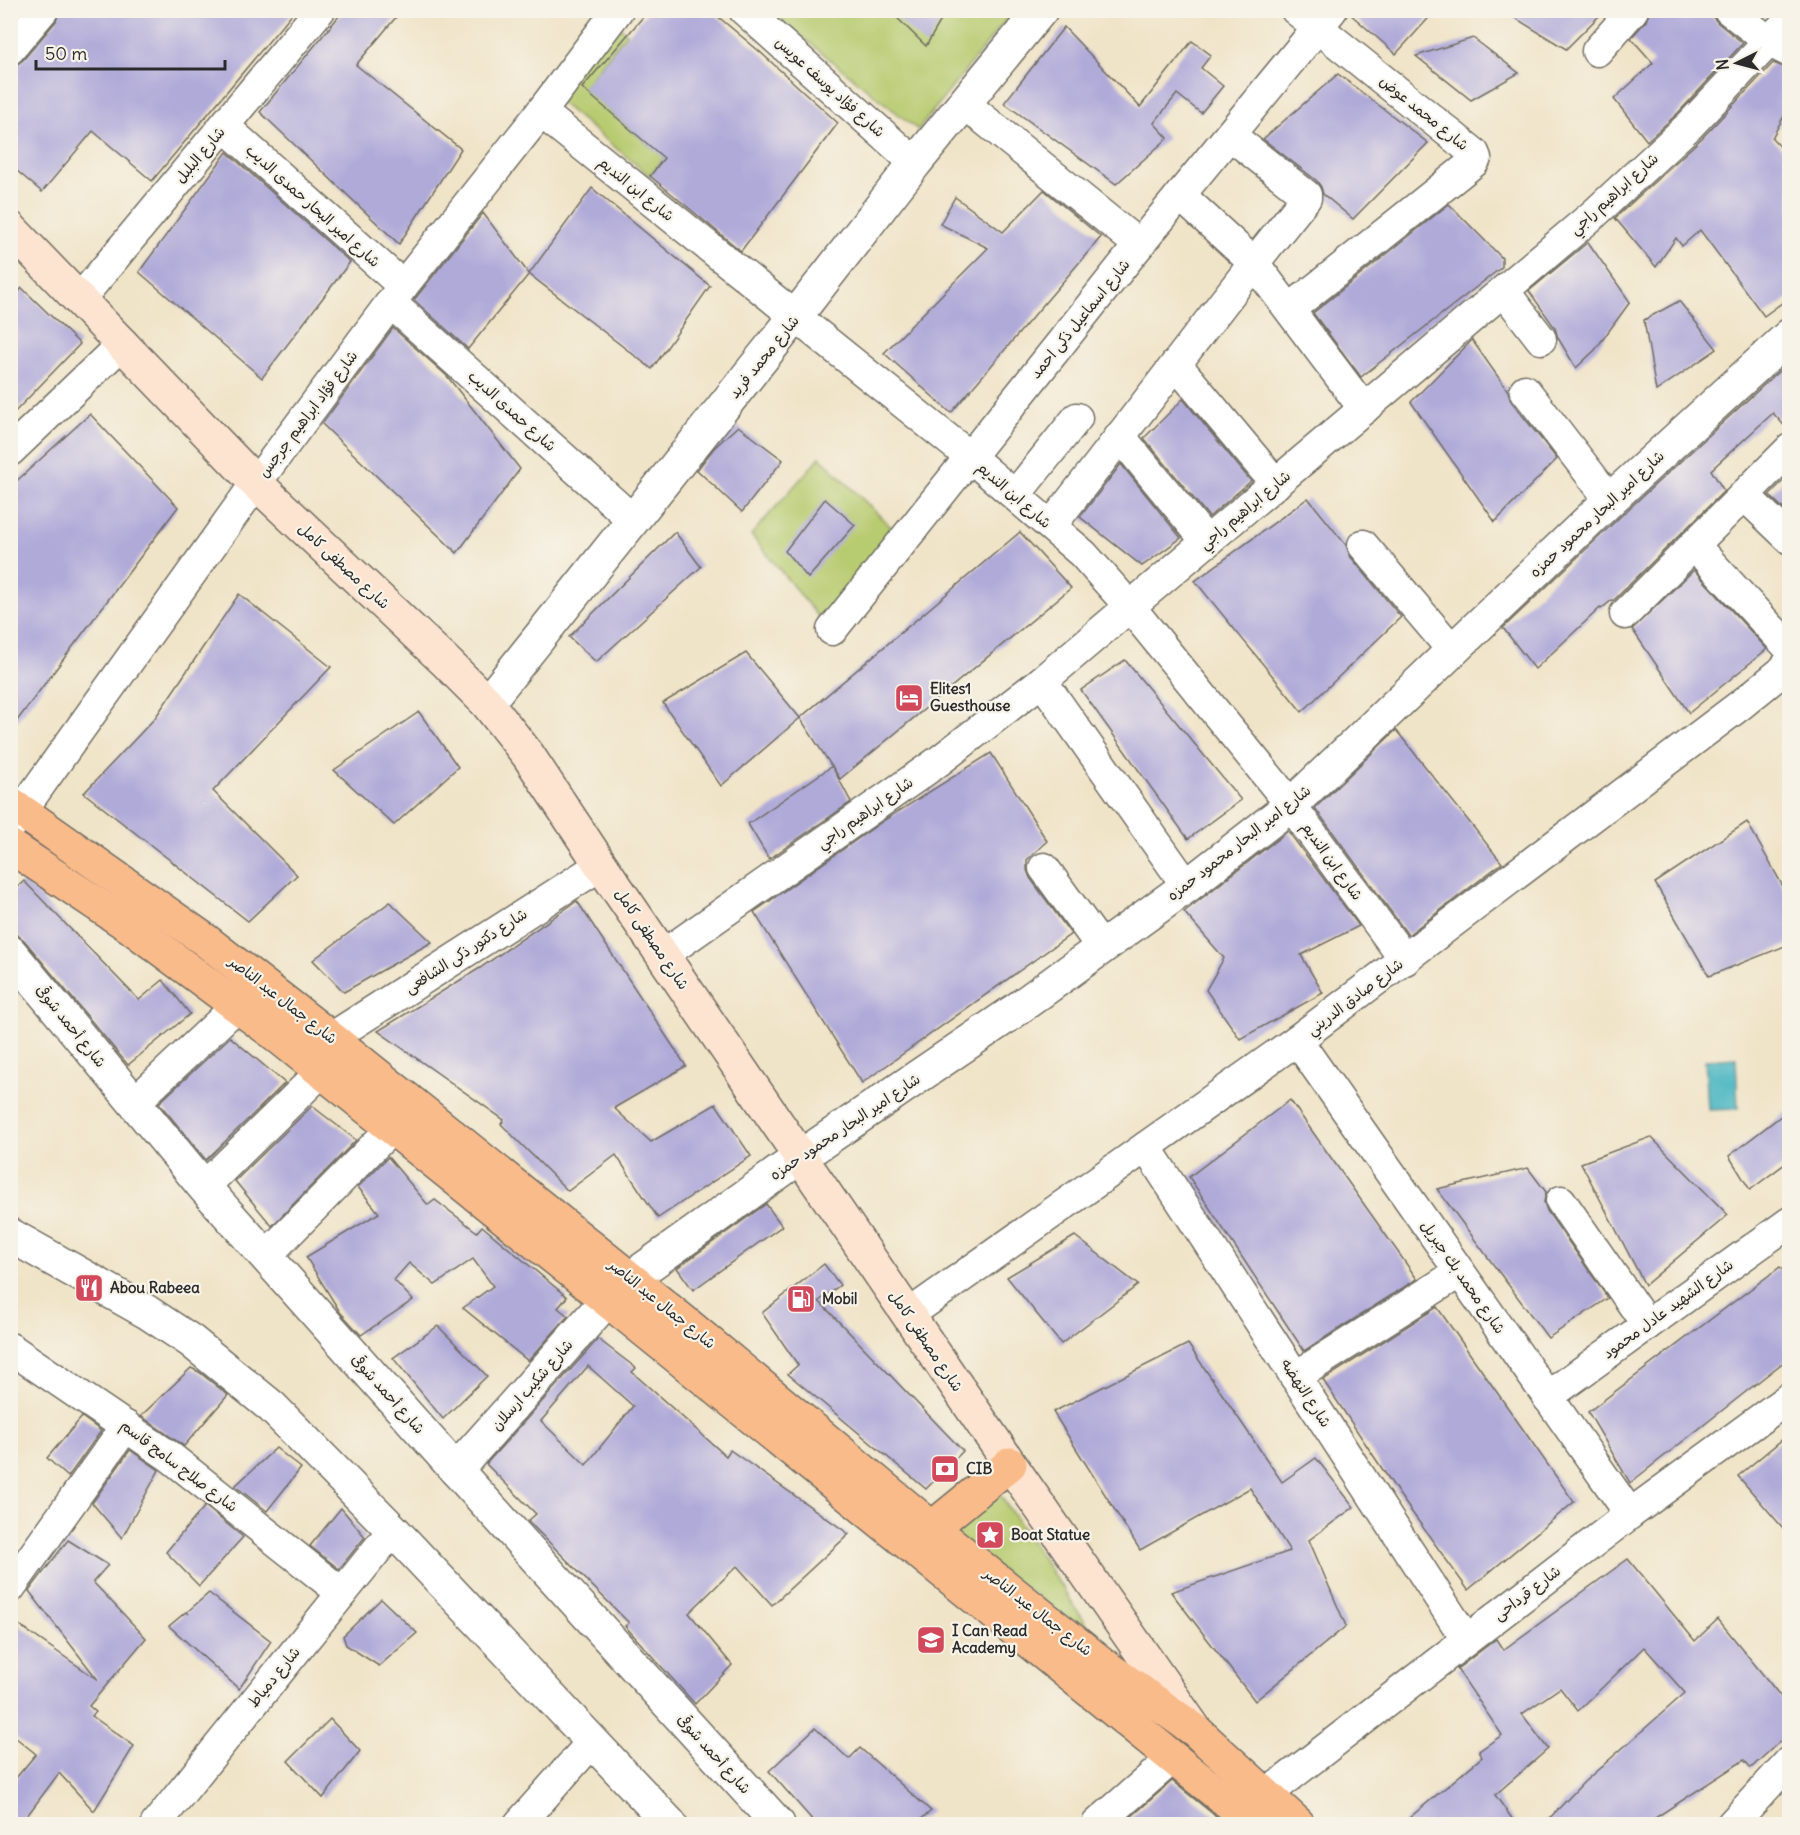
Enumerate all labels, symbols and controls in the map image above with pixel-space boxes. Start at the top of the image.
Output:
street label: شارع فؤاد يوسف عويس [771,32,889,142]
scale bar [36,33,225,71]
north arrow [1707,33,1767,93]
text: 50 m [45,42,87,65]
text: N [1712,58,1733,71]
street label: شارع محمد عوض [1375,71,1473,155]
street label: شارع البلبل [170,122,230,188]
street label: شارع امير البحار حمدى الديب [241,140,385,272]
street label: شارع ابراهيم راجي [1565,149,1665,242]
street label: شارع ابن النديم [593,152,678,227]
street label: شارع اسماعيل ذكى احمد [1026,255,1134,383]
street label: شارع محمد فريد [724,311,804,403]
street label: شارع فؤاد ابراهيم جرجس [254,347,364,483]
street label: شارع حمدى الديب [464,366,560,456]
street label: شارع امير البحار محمود حمزه [1525,446,1669,582]
street label: شارع ابن النديم [972,457,1055,534]
street label: شارع ابراهيم راجي [1195,466,1297,556]
street label: شارع مصطفى كامل [294,518,394,614]
place label: Elites1 Guesthouse [930,679,1010,715]
hotel icon: Elites1 Guesthouse [893,682,925,714]
street label: شارع ابراهيم راجي [813,772,919,856]
street label: شارع امير البحار محمود حمزه [1163,781,1315,905]
street label: شارع ابن النديم [1296,818,1367,905]
street label: شارع مصطفى كامل [611,884,693,994]
street label: شارع دكتور ذكى الشافعى [401,904,531,998]
street label: شارع جمال عبد الناصر [224,951,341,1049]
street label: شارع صادق الدريني [1303,954,1409,1042]
street label: شارع أحمد شوقى [31,980,111,1072]
street label: شارع امير البحار محمود حمزه [766,1069,924,1185]
street label: شارع محمد بك جبريل [1416,1216,1510,1338]
street label: شارع جمال عبد الناصر [604,1254,720,1353]
street label: شارع الشهيد عادل محمود [1599,1255,1737,1363]
restaurant icon: Abou Rabeea [73,1272,105,1304]
place label: Abou Rabeea [110,1278,200,1297]
fuel station icon: Mobil [785,1283,817,1315]
street label: شارع مصطفى كامل [885,1286,967,1396]
place label: Mobil [822,1289,857,1308]
street label: شارع شكيب ارسلان [487,1335,577,1435]
street label: شارع أحمد شوقى [347,1349,430,1438]
street label: شارع النهضه [1276,1355,1336,1431]
street label: شارع صلاح سامح قاسم [115,1415,242,1518]
bank icon: CIB [929,1453,961,1485]
place label: CIB [966,1459,992,1478]
place icon: Boat Statue [974,1519,1006,1551]
place label: Boat Statue [1011,1525,1090,1544]
street label: شارع قرداحى [1489,1561,1565,1625]
street label: شارع جمال عبد الناصر [979,1563,1096,1661]
place label: I Can Read Academy [952,1621,1027,1658]
school or university icon: I Can Read Academy [915,1624,947,1656]
street label: شارع دمياط [243,1643,305,1711]
street label: شارع أحمد شوقى [673,1709,756,1798]

